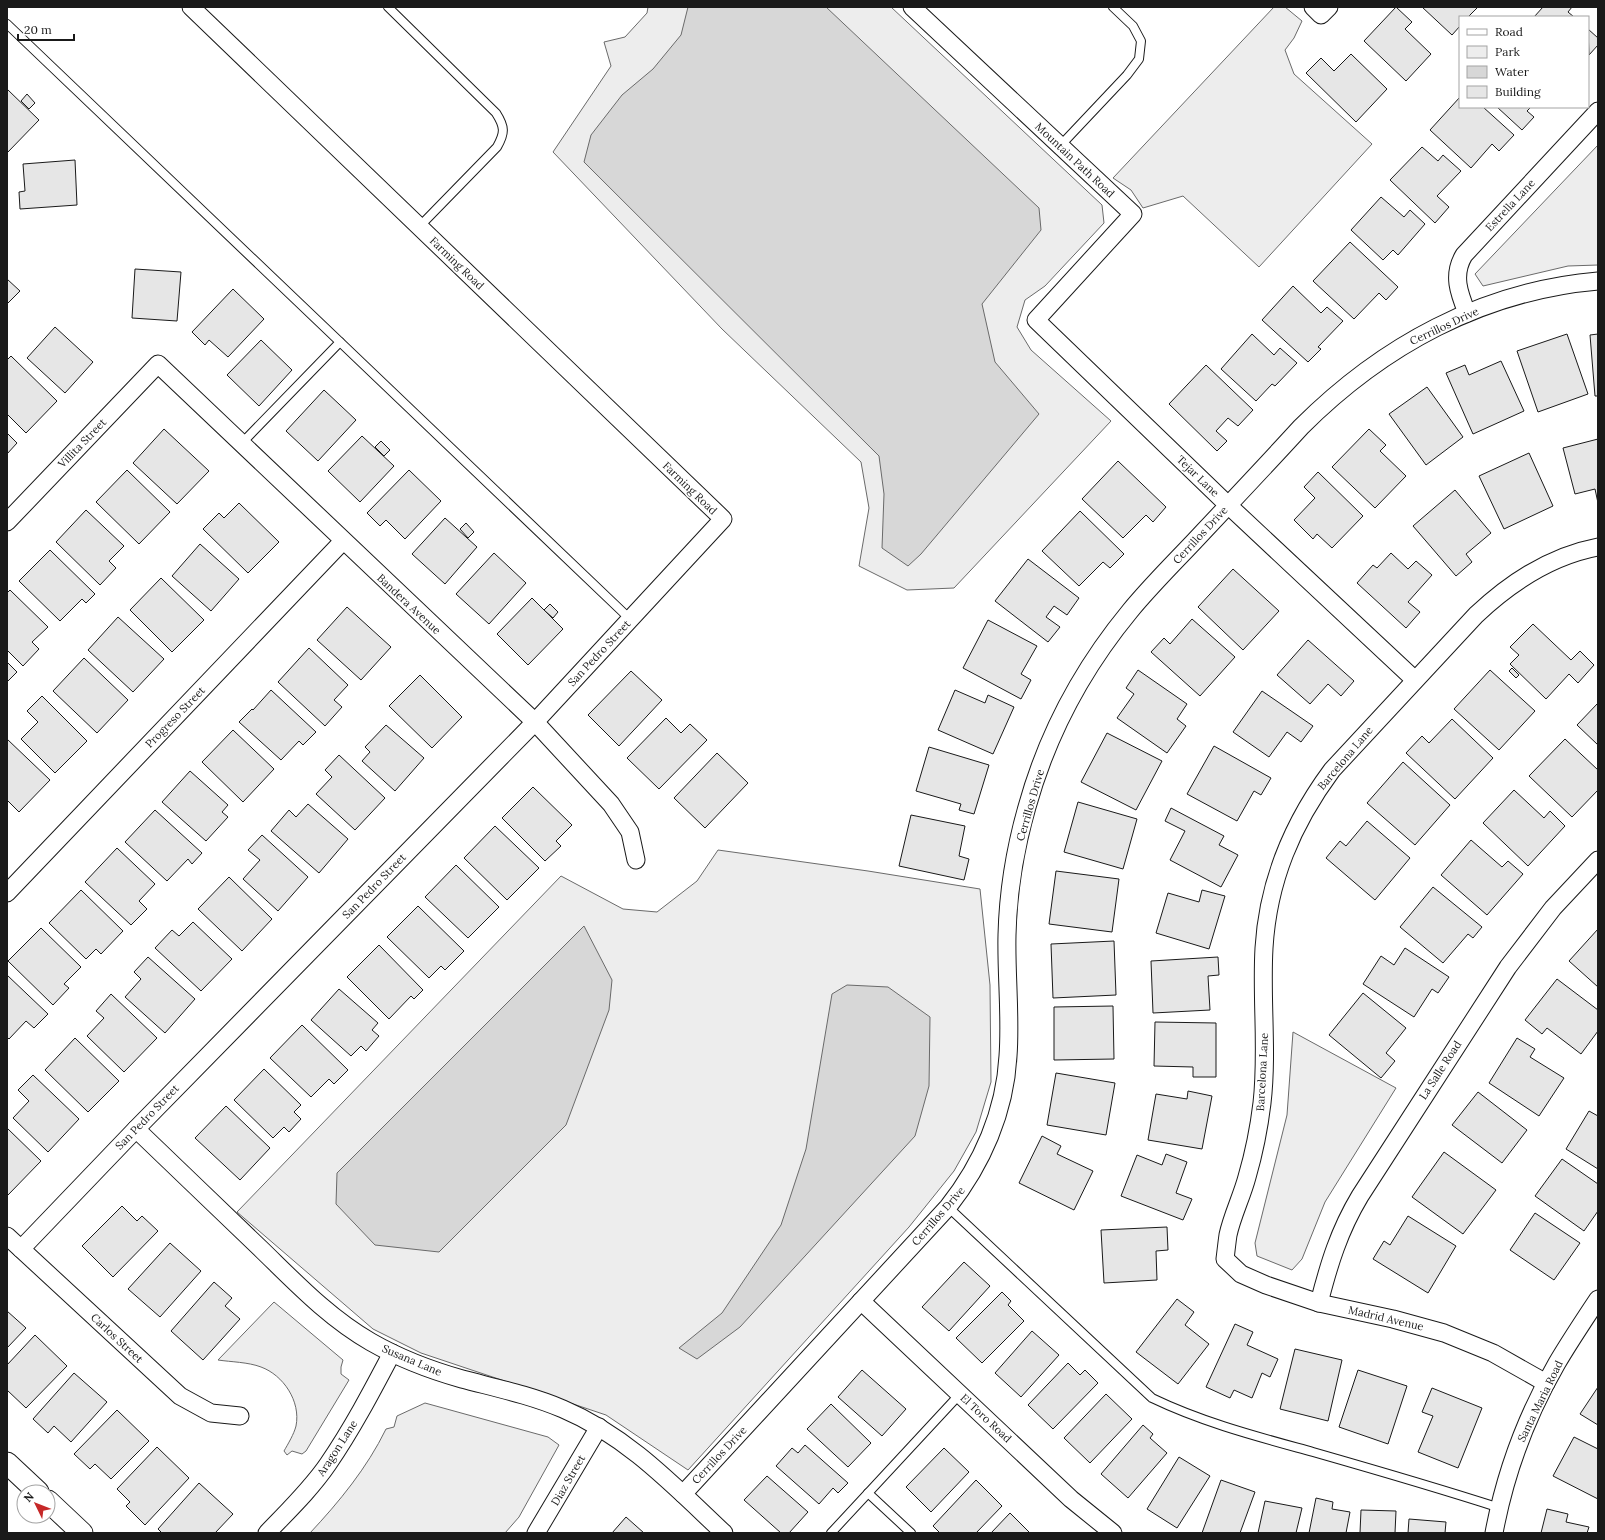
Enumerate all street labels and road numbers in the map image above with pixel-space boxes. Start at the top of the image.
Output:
street label: Mountain Path Road [1032,120,1118,201]
street label: Estrella Lane [1482,176,1538,234]
street label: Farming Road [427,234,487,293]
street label: Cerrillos Drive [1407,304,1481,348]
street label: Villita Street [54,415,110,471]
street label: Tejar Lane [1174,452,1222,500]
street label: Farming Road [660,459,720,518]
street label: Cerrillos Drive [1170,503,1230,567]
street label: Bandera Avenue [374,571,444,637]
street label: San Pedro Street [565,616,634,689]
street label: Progreso Street [142,683,208,751]
street label: Barcelona Lane [1314,723,1376,793]
street label: Cerrillos Drive [1013,767,1047,843]
street label: San Pedro Street [339,850,409,922]
street label: Barcelona Lane [1253,1032,1271,1112]
street label: La Salle Road [1416,1038,1464,1102]
street label: San Pedro Street [112,1081,182,1153]
street label: Cerrillos Drive [908,1183,968,1249]
street label: Madrid Avenue [1347,1303,1425,1333]
street label: Carlos Street [88,1310,147,1366]
street label: Susana Lane [380,1341,444,1379]
street label: Santa Maria Road [1514,1358,1566,1444]
street label: El Toro Road [957,1391,1015,1446]
street label: Aragon Lane [313,1417,360,1480]
street label: Cerrillos Drive [689,1423,749,1487]
street label: Diaz Street [548,1451,589,1508]

